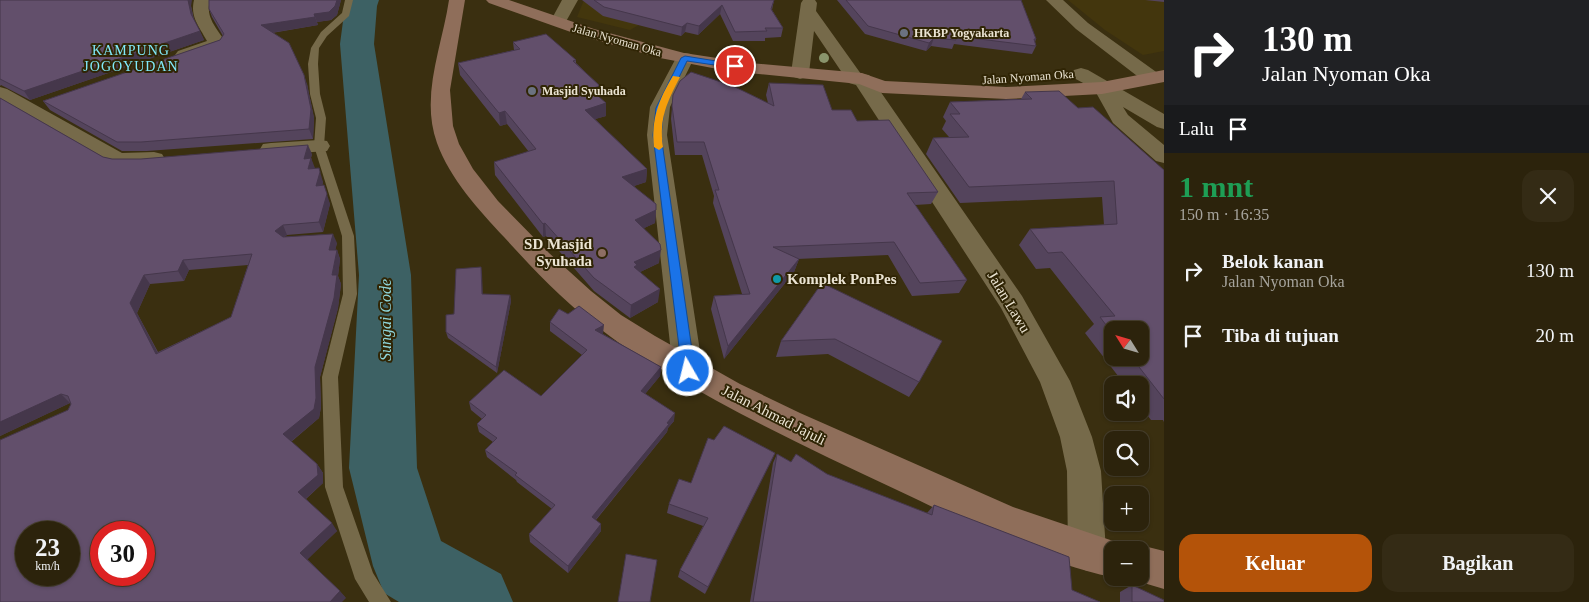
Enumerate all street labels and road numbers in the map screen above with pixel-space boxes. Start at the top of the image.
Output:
street label: Jalan Nyoman Oka [571,21,664,60]
street label: Jalan Nyoman Oka [982,67,1075,87]
street label: Jalan Lawu [984,268,1034,336]
street label: Jalan Ahmad Jajuli [720,382,828,448]

